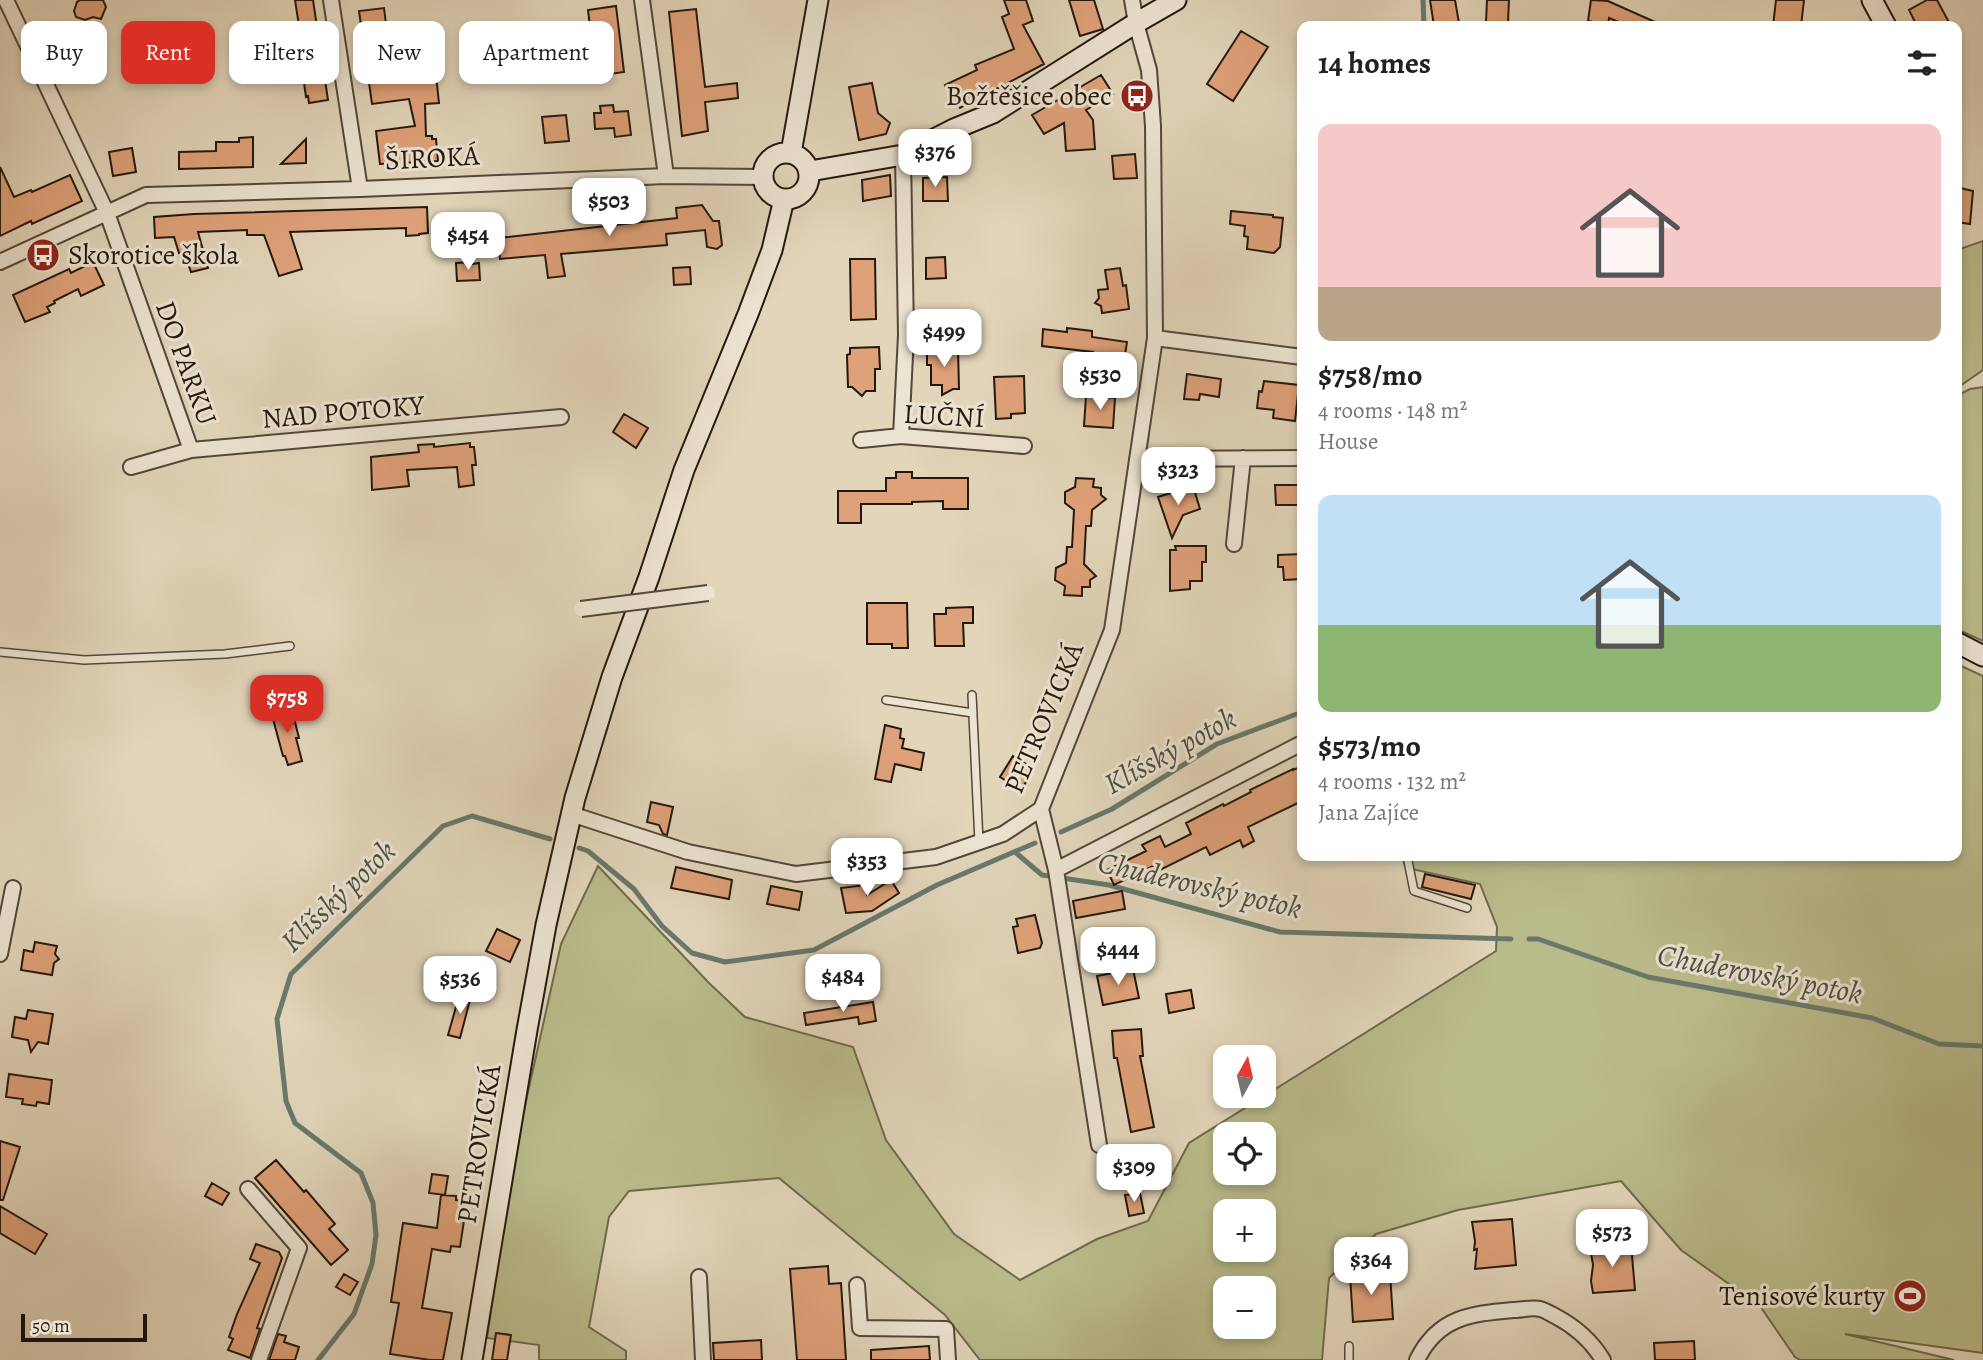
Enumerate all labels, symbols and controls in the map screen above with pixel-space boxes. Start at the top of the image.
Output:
chip: Buy [21,21,107,84]
chip: Rent [121,21,215,84]
chip: Filters [229,21,339,84]
chip: New [353,21,445,84]
chip: Apartment [459,21,614,84]
text: 14 homes [1318,43,1431,83]
icon: filters [1903,44,1941,82]
place label: Božtěšice obec [946,77,1112,115]
bus stop icon: Božtěšice obec [1118,77,1156,115]
pin: $376 [894,130,976,189]
text: $376 [914,136,956,167]
street label: ŠIROKÁ [384,137,481,179]
icon: home [1567,170,1693,296]
pin: $503 [568,178,650,238]
text: $503 [588,185,630,216]
pin: $454 [427,212,509,272]
text: $454 [447,219,489,250]
bus stop icon: Skorotice škola [24,236,62,274]
place label: Skorotice škola [68,236,239,274]
street label: DO PARKU [146,296,226,430]
pin: $499 [903,310,985,369]
text: $499 [923,316,965,347]
pin: $530 [1059,352,1141,412]
text: $758/mo [1318,355,1423,395]
text: $530 [1079,359,1121,390]
street label: NAD POTOKY [260,386,427,438]
street label: LUČNÍ [903,395,985,437]
text: 4 rooms · 148 m² [1318,395,1467,426]
text: House [1318,426,1378,457]
pin: $323 [1137,448,1219,507]
text: $323 [1157,454,1199,485]
icon: home [1567,541,1693,667]
street label: PETROVICKÁ [995,636,1093,799]
pin: $758 [246,676,328,735]
text: $758 [266,682,308,713]
water label: Klíšský potok [1097,698,1243,804]
text: $573/mo [1318,726,1421,766]
text: 4 rooms · 132 m² [1318,766,1466,797]
text: Jana Zajíce [1318,797,1419,828]
water label: Klíšský potok [272,831,404,961]
pin: $353 [826,838,908,898]
water label: Chuderovský potok [1094,842,1306,928]
text: $353 [847,845,887,876]
pin: $444 [1077,928,1159,987]
text: $444 [1096,934,1140,965]
water label: Chuderovský potok [1654,935,1866,1013]
pin: $484 [802,954,884,1014]
pin: $536 [419,956,501,1016]
text: $484 [821,961,865,992]
text: $536 [439,963,481,994]
north arrow [1213,1045,1276,1108]
map controls [1213,1045,1276,1339]
street label: PETROVICKÁ [448,1061,510,1226]
button: locate [1213,1122,1276,1185]
pin: $309 [1093,1144,1175,1204]
text: $309 [1113,1151,1155,1182]
button: + [1213,1199,1276,1262]
pin: $573 [1571,1210,1653,1269]
text: $573 [1592,1216,1632,1247]
pin: $364 [1330,1238,1412,1297]
text: $364 [1350,1244,1392,1275]
button: − [1213,1276,1276,1339]
place label: Tenisové kurty [1719,1277,1886,1315]
sports icon: Tenisové kurty [1891,1277,1929,1315]
scale bar [21,1311,147,1343]
text: 50 m [32,1313,70,1339]

